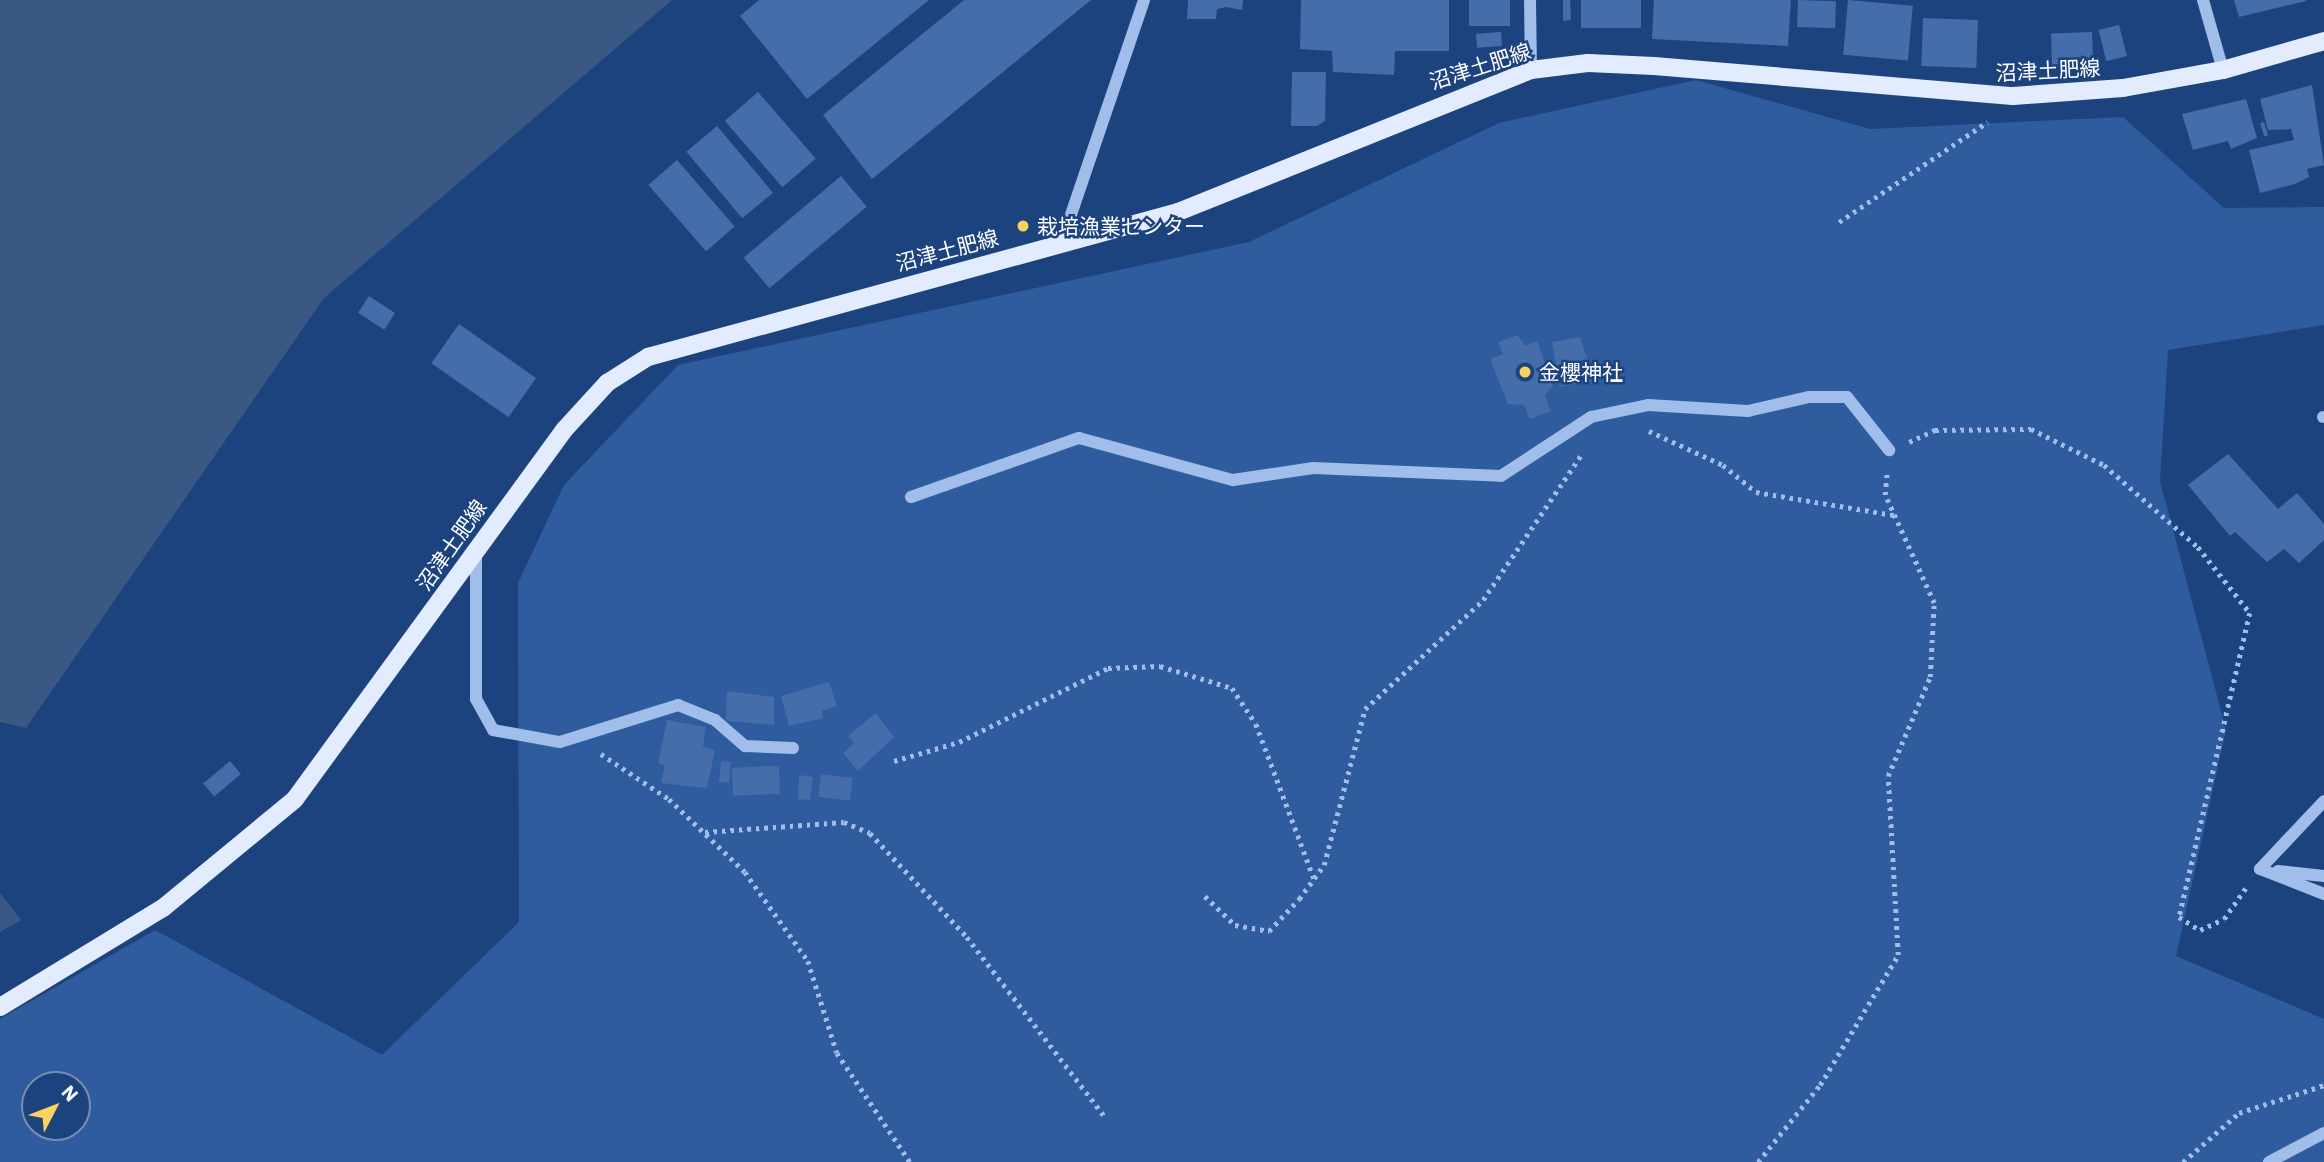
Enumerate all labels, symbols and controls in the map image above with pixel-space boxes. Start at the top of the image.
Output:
street label: 沼津土肥線 [1426,38,1534,94]
street label: 沼津土肥線 [1995,55,2101,85]
place label: 栽培漁業センター [1037,213,1205,239]
marker: 栽培漁業センター [1015,218,1031,234]
street label: 沼津土肥線 [893,224,1001,276]
place label: 金櫻神社 [1539,359,1623,385]
marker: 金櫻神社 [1517,364,1533,380]
street label: 沼津土肥線 [411,495,491,595]
north arrow [21,1071,91,1141]
text: N [57,1080,84,1106]

